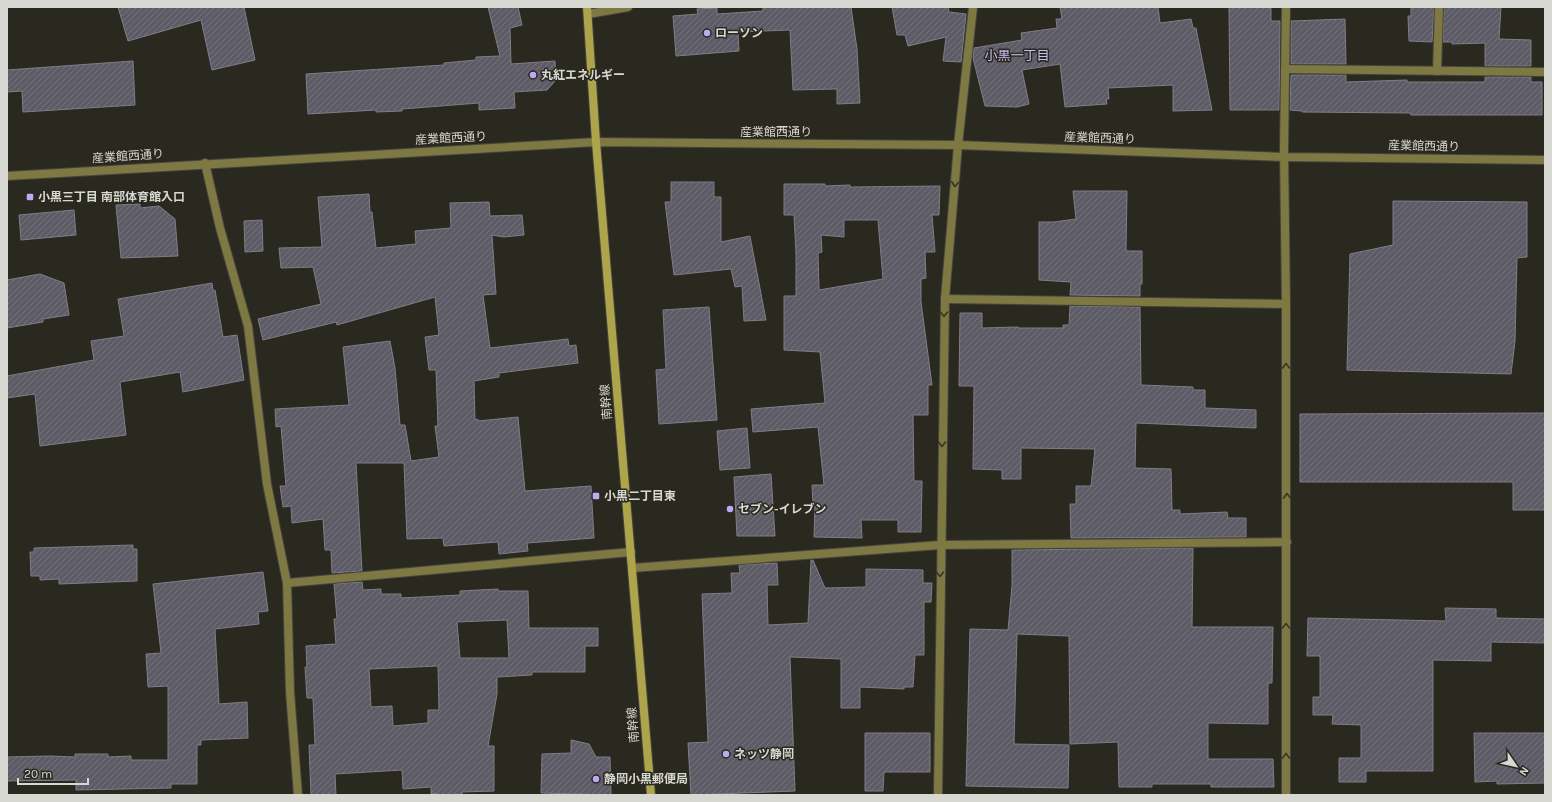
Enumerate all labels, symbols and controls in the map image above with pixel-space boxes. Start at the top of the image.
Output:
place label: ローソン [715,26,763,40]
marker: ローソン [702,28,712,38]
district label: 小黒一丁目 [984,48,1050,63]
place label: 丸紅エネルギー [541,68,625,82]
marker: 丸紅エネルギー [528,70,538,80]
street label: 産業館西通り [740,125,812,139]
street label: 産業館西通り [415,129,487,147]
street label: 産業館西通り [1064,130,1136,146]
street label: 産業館西通り [1388,138,1460,154]
street label: 産業館西通り [92,147,164,165]
one-way arrow [950,181,959,187]
place label: 小黒三丁目 南部体育館入口 [38,190,185,204]
marker: 小黒三丁目 南部体育館入口 [25,192,35,202]
one-way arrow [940,311,948,317]
one-way arrow [1282,363,1290,369]
street label: 南幹線 [597,383,615,421]
one-way arrow [938,441,946,447]
place label: 小黒二丁目東 [604,489,676,503]
marker: 小黒二丁目東 [591,491,601,501]
one-way arrow [1283,493,1291,499]
place label: セブン-イレブン [738,502,826,516]
marker: セブン-イレブン [725,504,735,514]
one-way arrow [936,571,944,577]
one-way arrow [1282,623,1290,629]
street label: 南幹線 [624,706,642,744]
north arrow [1496,746,1536,786]
place label: ネッツ静岡 [734,747,794,761]
marker: ネッツ静岡 [721,749,731,759]
one-way arrow [1282,753,1290,759]
scale bar [18,760,88,786]
text: N [1516,764,1531,778]
text: 20 m [24,767,52,781]
place label: 静岡小黒郵便局 [604,772,688,786]
marker: 静岡小黒郵便局 [591,774,601,784]

